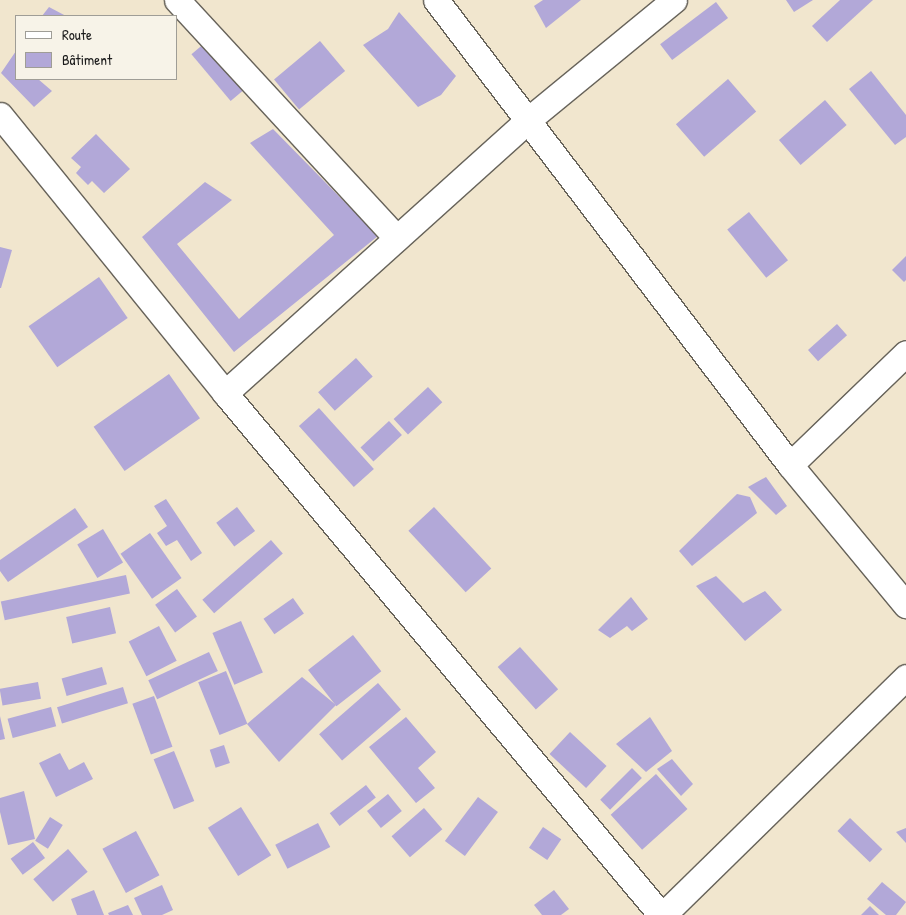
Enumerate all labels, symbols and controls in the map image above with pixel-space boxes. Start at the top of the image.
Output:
legend [15,15,178,80]
text: Route [62,24,92,45]
text: Bâtiment [62,49,112,70]

